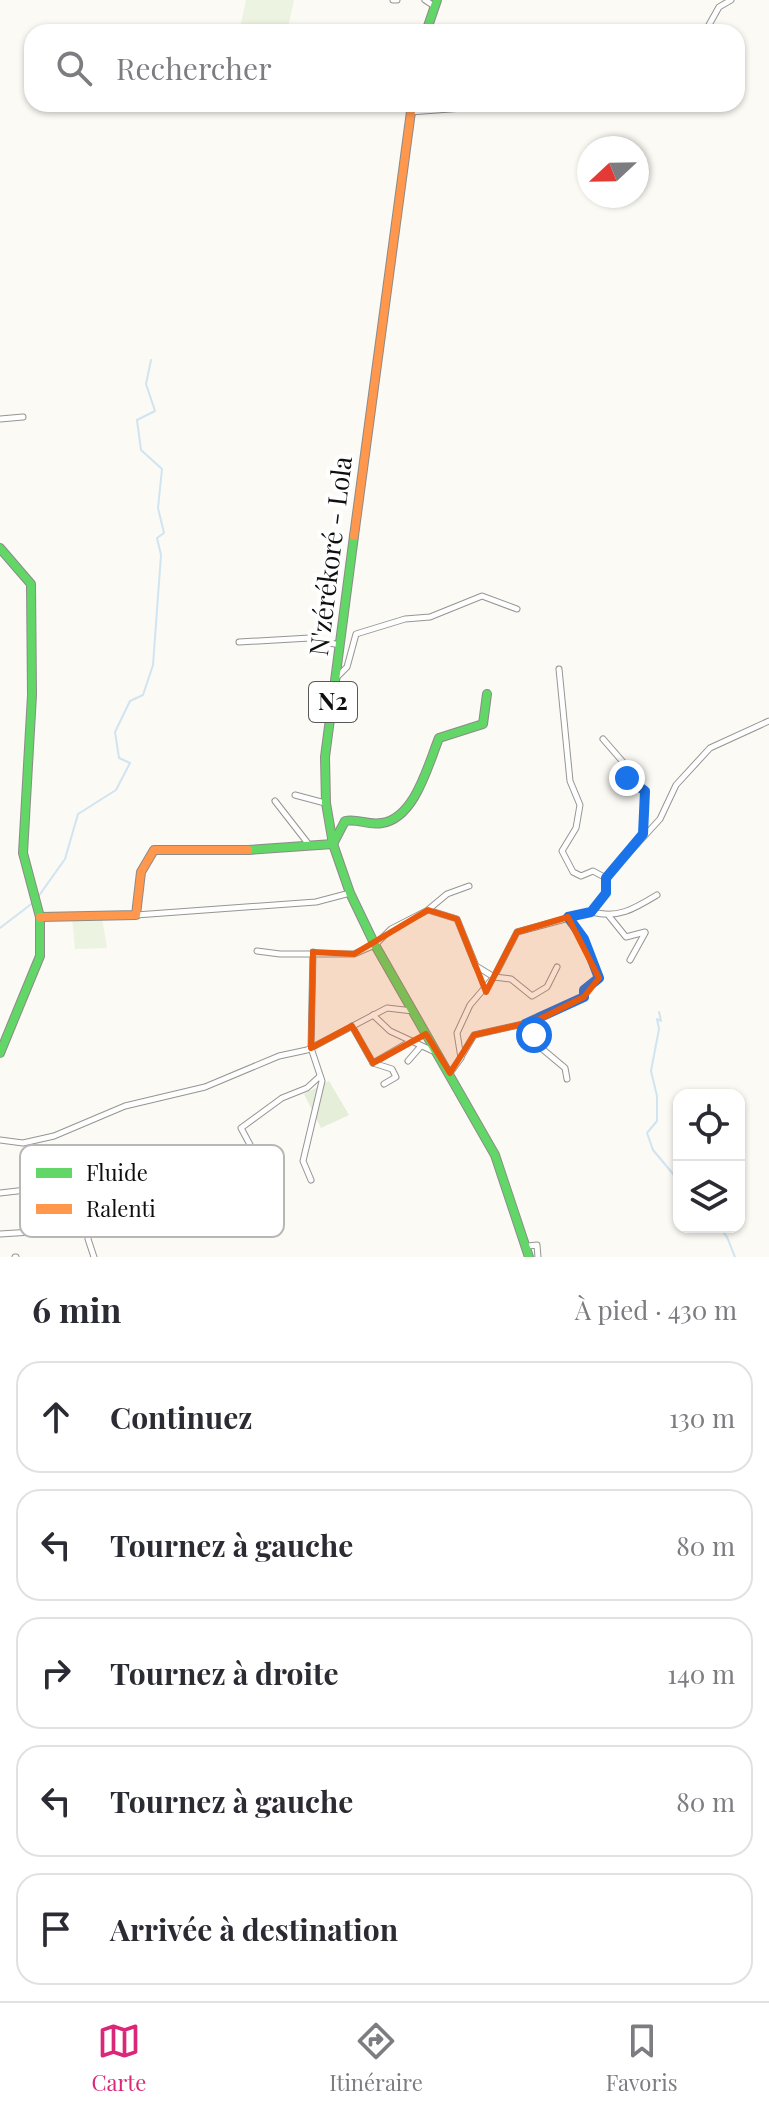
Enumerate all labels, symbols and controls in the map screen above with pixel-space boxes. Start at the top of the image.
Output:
search box [24,24,745,112]
icon: search [52,46,96,90]
text: Rechercher [116,48,272,88]
north arrow [577,136,649,208]
street label: N'zérékoré - Lola [300,454,359,658]
road number: N2 [309,682,357,722]
route end [609,760,645,796]
route start [516,1017,552,1053]
map controls [673,1089,745,1233]
button: locate [673,1089,745,1161]
legend [20,1145,284,1237]
text: Fluide [86,1157,148,1187]
button: layers [673,1161,745,1233]
text: Ralenti [86,1193,156,1223]
text: 6 min [32,1286,121,1332]
text: À pied · 430 m [575,1292,737,1327]
icon: ahead [34,1395,78,1439]
text: Continuez [110,1397,252,1437]
text: 130 m [669,1400,735,1435]
icon: left [34,1523,78,1567]
text: Tournez à gauche [110,1525,353,1565]
text: 80 m [676,1528,735,1563]
icon: right [34,1651,78,1695]
text: Tournez à droite [110,1653,339,1693]
text: 140 m [667,1656,735,1691]
icon: left [34,1779,78,1823]
text: Tournez à gauche [110,1781,353,1821]
text: 80 m [676,1784,735,1819]
icon: arrive [34,1907,78,1951]
text: Arrivée à destination [110,1909,398,1949]
tab: Carte [91,2019,146,2097]
tab: Itinéraire [329,2019,423,2097]
tab: Favoris [606,2019,678,2097]

